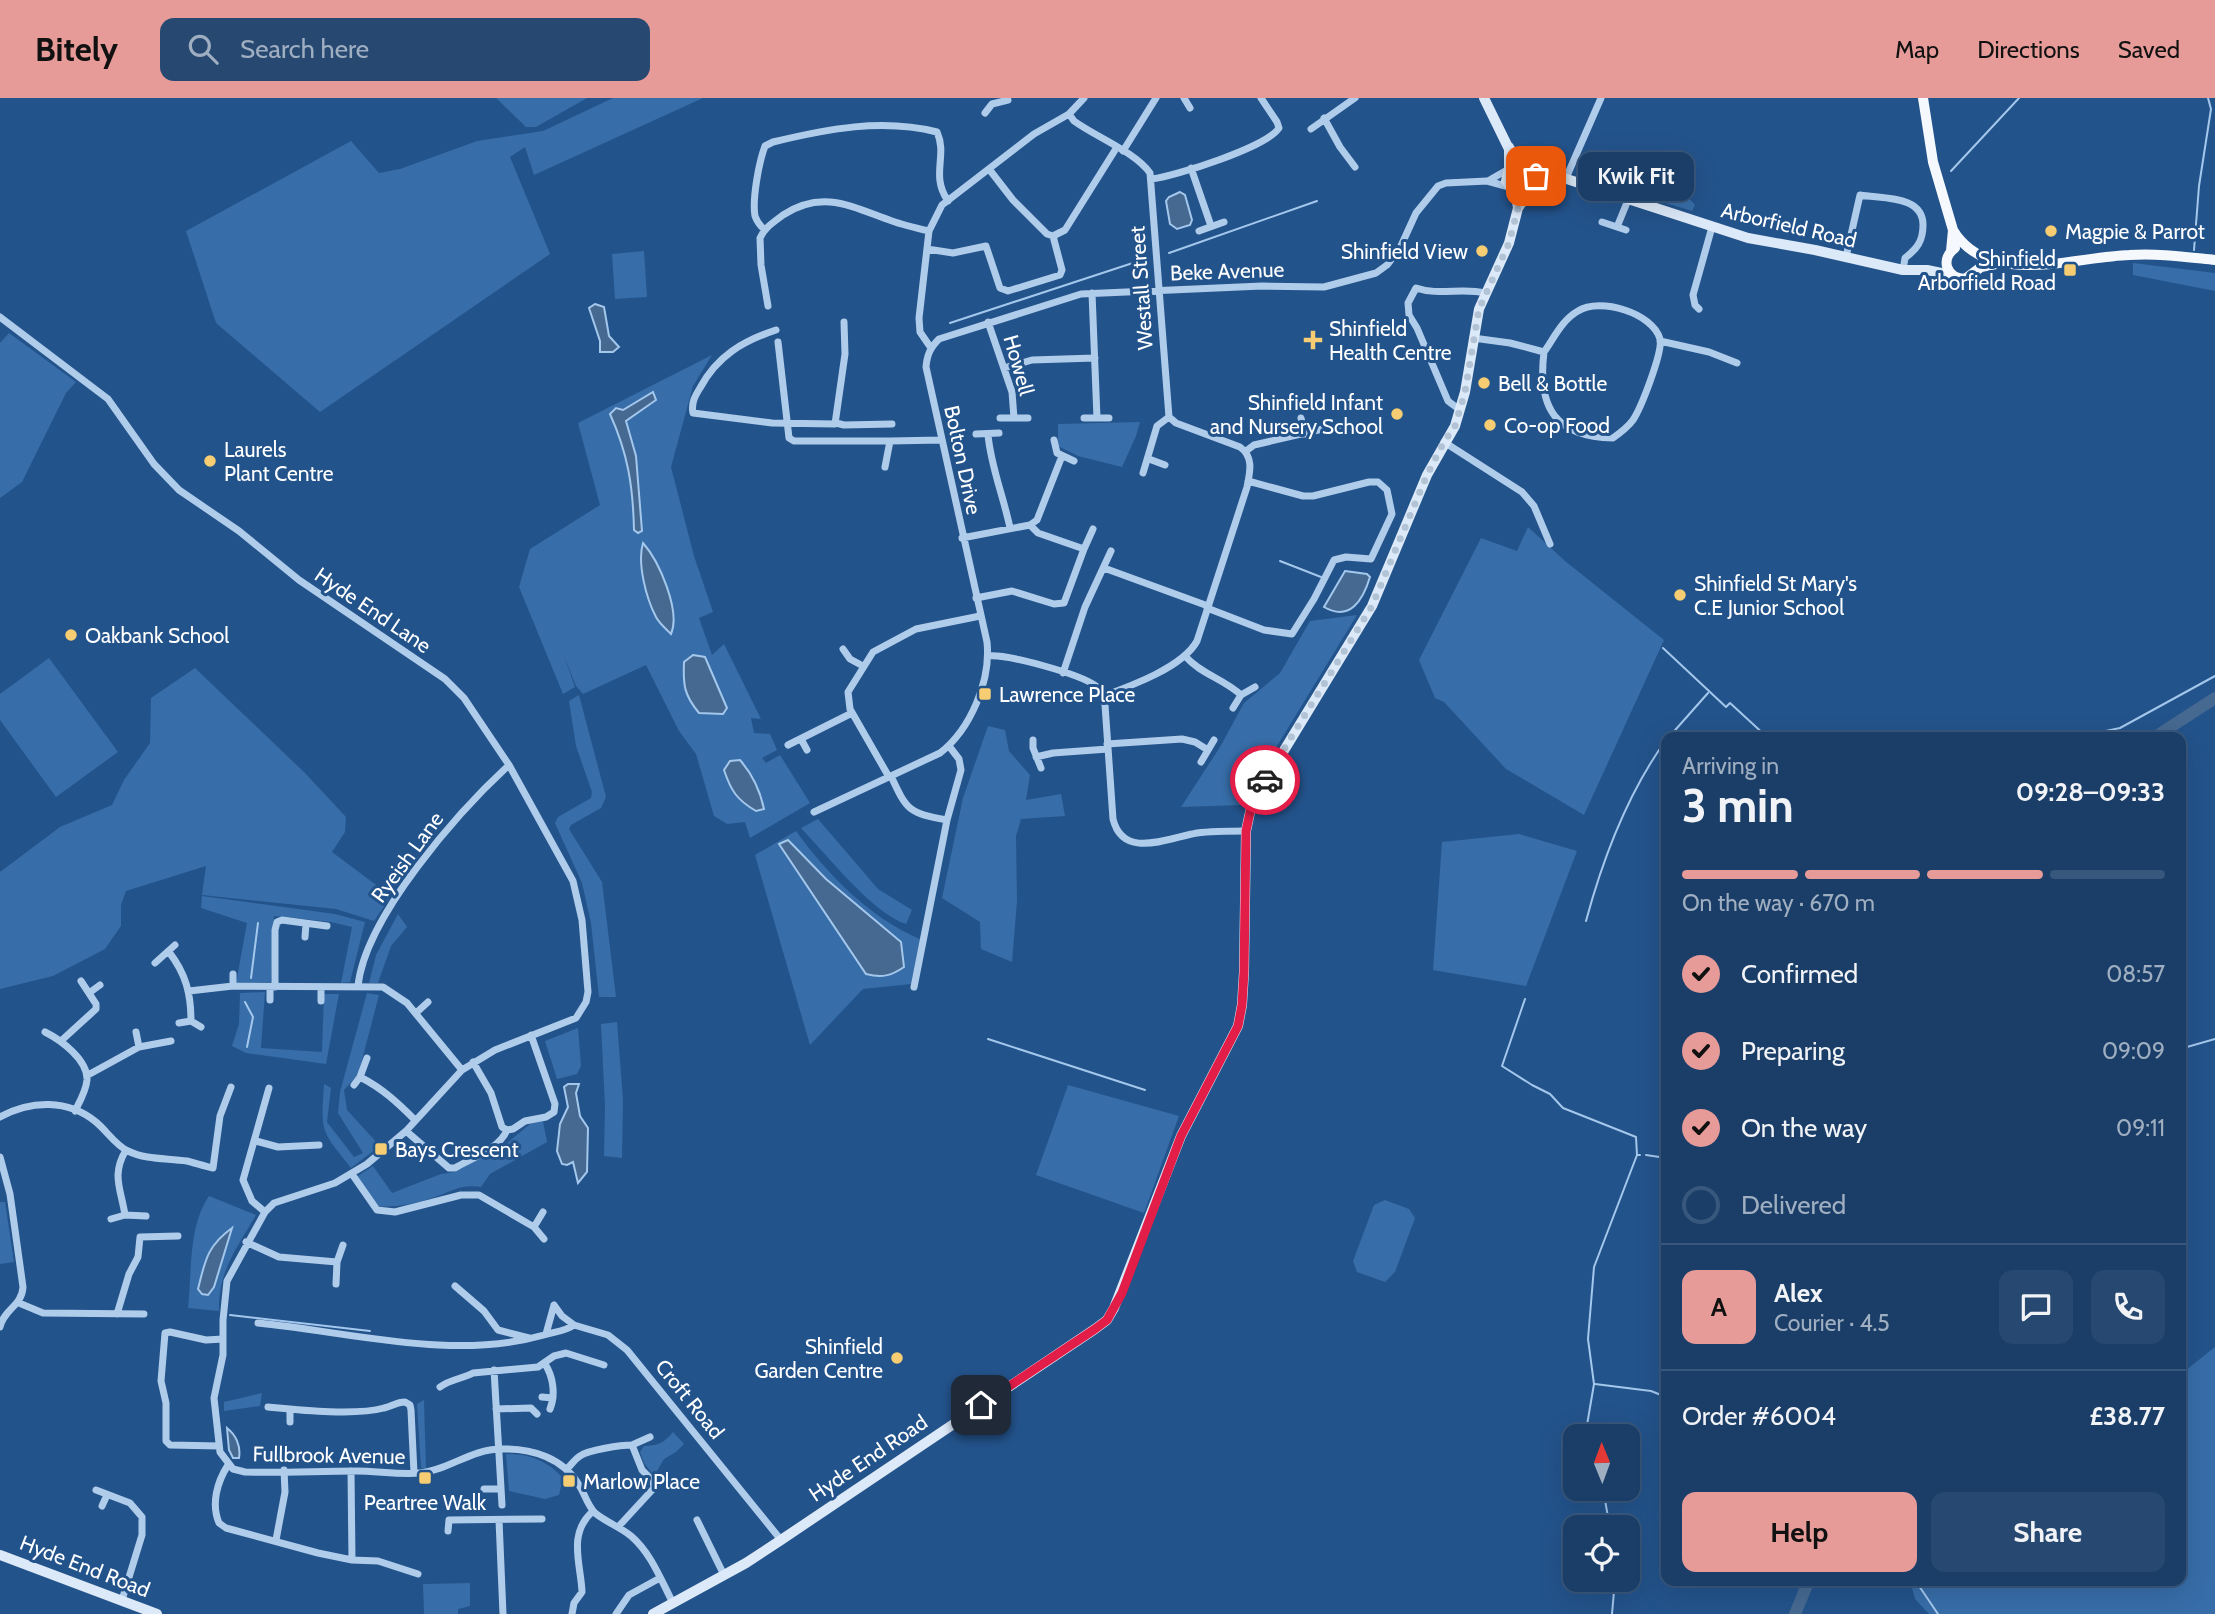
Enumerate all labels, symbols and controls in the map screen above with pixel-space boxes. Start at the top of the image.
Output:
search box [160,18,650,81]
text: Bitely [35,29,118,69]
icon: search [184,30,222,68]
text: Search here [240,33,369,65]
text: Map [1895,35,1939,64]
text: Directions [1977,35,2080,64]
text: Saved [2118,35,2180,64]
pin [1506,146,1566,206]
callout: Kwik Fit [1578,152,1694,200]
icon: bag [1517,157,1555,195]
text: Kwik Fit [1597,162,1675,190]
street label: Arborfield Road [1719,197,1859,253]
place label: Magpie & Parrot [2065,219,2205,244]
marker: Magpie & Parrot [2043,223,2059,239]
street label: Westall Street [1124,225,1158,351]
place label: Shinfield View [1341,239,1468,264]
marker: Shinfield View [1474,243,1490,259]
place label: Shinfield Arborfield Road [1918,246,2056,295]
street label: Beke Avenue [1169,257,1285,285]
marker: Shinfield Arborfield Road [2062,262,2078,278]
place label: Shinfield Health Centre [1329,316,1452,365]
marker: Shinfield Health Centre [1303,330,1323,350]
street label: Howell [998,332,1040,398]
place label: Bell & Bottle [1498,371,1607,396]
marker: Bell & Bottle [1476,375,1492,391]
place label: Shinfield Infant and Nursery School [1210,390,1383,439]
street label: Bolton Drive [939,403,987,517]
marker: Shinfield Infant and Nursery School [1389,406,1405,422]
place label: Co-op Food [1504,413,1610,438]
marker: Co-op Food [1482,417,1498,433]
place label: Laurels Plant Centre [224,437,334,486]
marker: Laurels Plant Centre [202,453,218,469]
street label: Hyde End Lane [310,562,436,658]
place label: Shinfield St Mary's C.E Junior School [1694,571,1857,620]
marker: Shinfield St Mary's C.E Junior School [1672,587,1688,603]
place label: Oakbank School [85,623,229,648]
marker: Oakbank School [63,627,79,643]
place label: Lawrence Place [999,682,1136,707]
marker: Lawrence Place [977,686,993,702]
courier [1230,745,1300,815]
text: Arriving in [1682,752,1779,780]
icon: car [1246,761,1284,799]
text: 09:28–09:33 [2016,776,2165,808]
text: 3 min [1682,778,1794,834]
street label: Ryeish Lane [366,807,448,907]
text: On the way · 670 m [1682,889,1875,917]
icon: check [1682,955,1720,993]
text: Confirmed [1741,958,1858,990]
text: 08:57 [2106,960,2165,988]
icon: check [1682,1032,1720,1070]
text: Preparing [1741,1035,1845,1067]
text: 09:09 [2102,1037,2165,1065]
icon: check [1682,1109,1720,1147]
text: On the way [1741,1112,1867,1144]
text: 09:11 [2116,1114,2165,1142]
place label: Bays Crescent [395,1137,519,1162]
marker: Bays Crescent [373,1141,389,1157]
text: Delivered [1741,1189,1846,1221]
button: chat [1999,1270,2073,1344]
button: phone [2091,1270,2165,1344]
text: Alex [1774,1277,1823,1309]
text: A [1711,1291,1727,1323]
text: Courier · 4.5 [1774,1309,1890,1337]
place label: Shinfield Garden Centre [754,1334,883,1383]
marker: Shinfield Garden Centre [889,1350,905,1366]
street label: Croft Road [650,1354,730,1444]
pin [951,1375,1011,1435]
icon: home [962,1386,1000,1424]
text: Order #6004 [1682,1400,1836,1432]
text: £38.77 [2089,1400,2165,1432]
street label: Hyde End Road [804,1409,932,1507]
north arrow [1563,1424,1640,1502]
map controls [1563,1424,1640,1592]
street label: Fullbrook Avenue [252,1441,406,1469]
place label: Marlow Place [583,1469,700,1494]
marker: Peartree Walk [417,1470,433,1486]
marker: Marlow Place [561,1473,577,1489]
place label: Peartree Walk [364,1490,487,1515]
button: Help [1682,1492,1917,1572]
button: Share [1931,1492,2165,1572]
button: locate [1563,1515,1640,1592]
street label: Hyde End Road [16,1530,154,1602]

